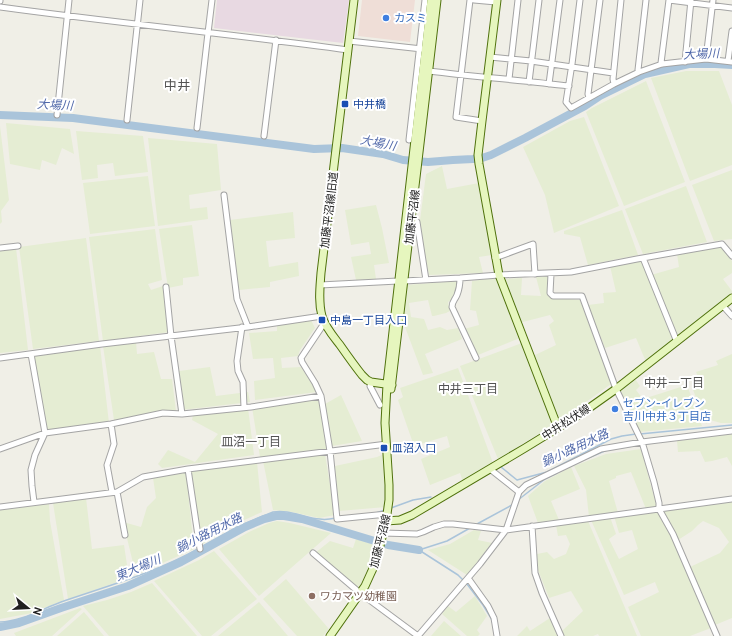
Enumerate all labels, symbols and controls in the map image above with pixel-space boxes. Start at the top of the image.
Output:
place label: カスミ [394,11,427,25]
marker: カスミ [381,13,391,23]
water label: 大場川 [683,45,721,62]
district label: 中井 [164,77,190,93]
water label: 大場川 [37,96,75,113]
place label: 中井橋 [353,97,386,111]
marker: 中井橋 [340,99,350,109]
water label: 大場川 [359,132,399,154]
street label: 加藤平沼線旧道 [317,171,341,249]
street label: 加藤平沼線 [402,189,422,245]
place label: 中島一丁目入口 [330,313,407,327]
marker: 中島一丁目入口 [317,315,327,325]
district label: 中井一丁目 [644,375,704,390]
district label: 中井三丁目 [438,381,498,396]
place label: セブン-イレブン 吉川中井３丁目店 [623,396,711,423]
street label: 中井松伏線 [539,401,593,443]
marker: セブン-イレブン 吉川中井３丁目店 [610,404,620,414]
water label: 鍋小路用水路 [539,425,611,470]
district label: 皿沼一丁目 [221,434,281,449]
place label: 皿沼入口 [392,441,436,455]
marker: 皿沼入口 [379,443,389,453]
water label: 鍋小路用水路 [173,509,245,556]
street label: 加藤平沼線 [367,513,393,569]
water label: 東大場川 [113,550,165,584]
north arrow [8,588,48,628]
place label: ワカマツ幼稚園 [320,589,397,603]
marker: ワカマツ幼稚園 [307,591,317,601]
text: N [30,605,45,617]

